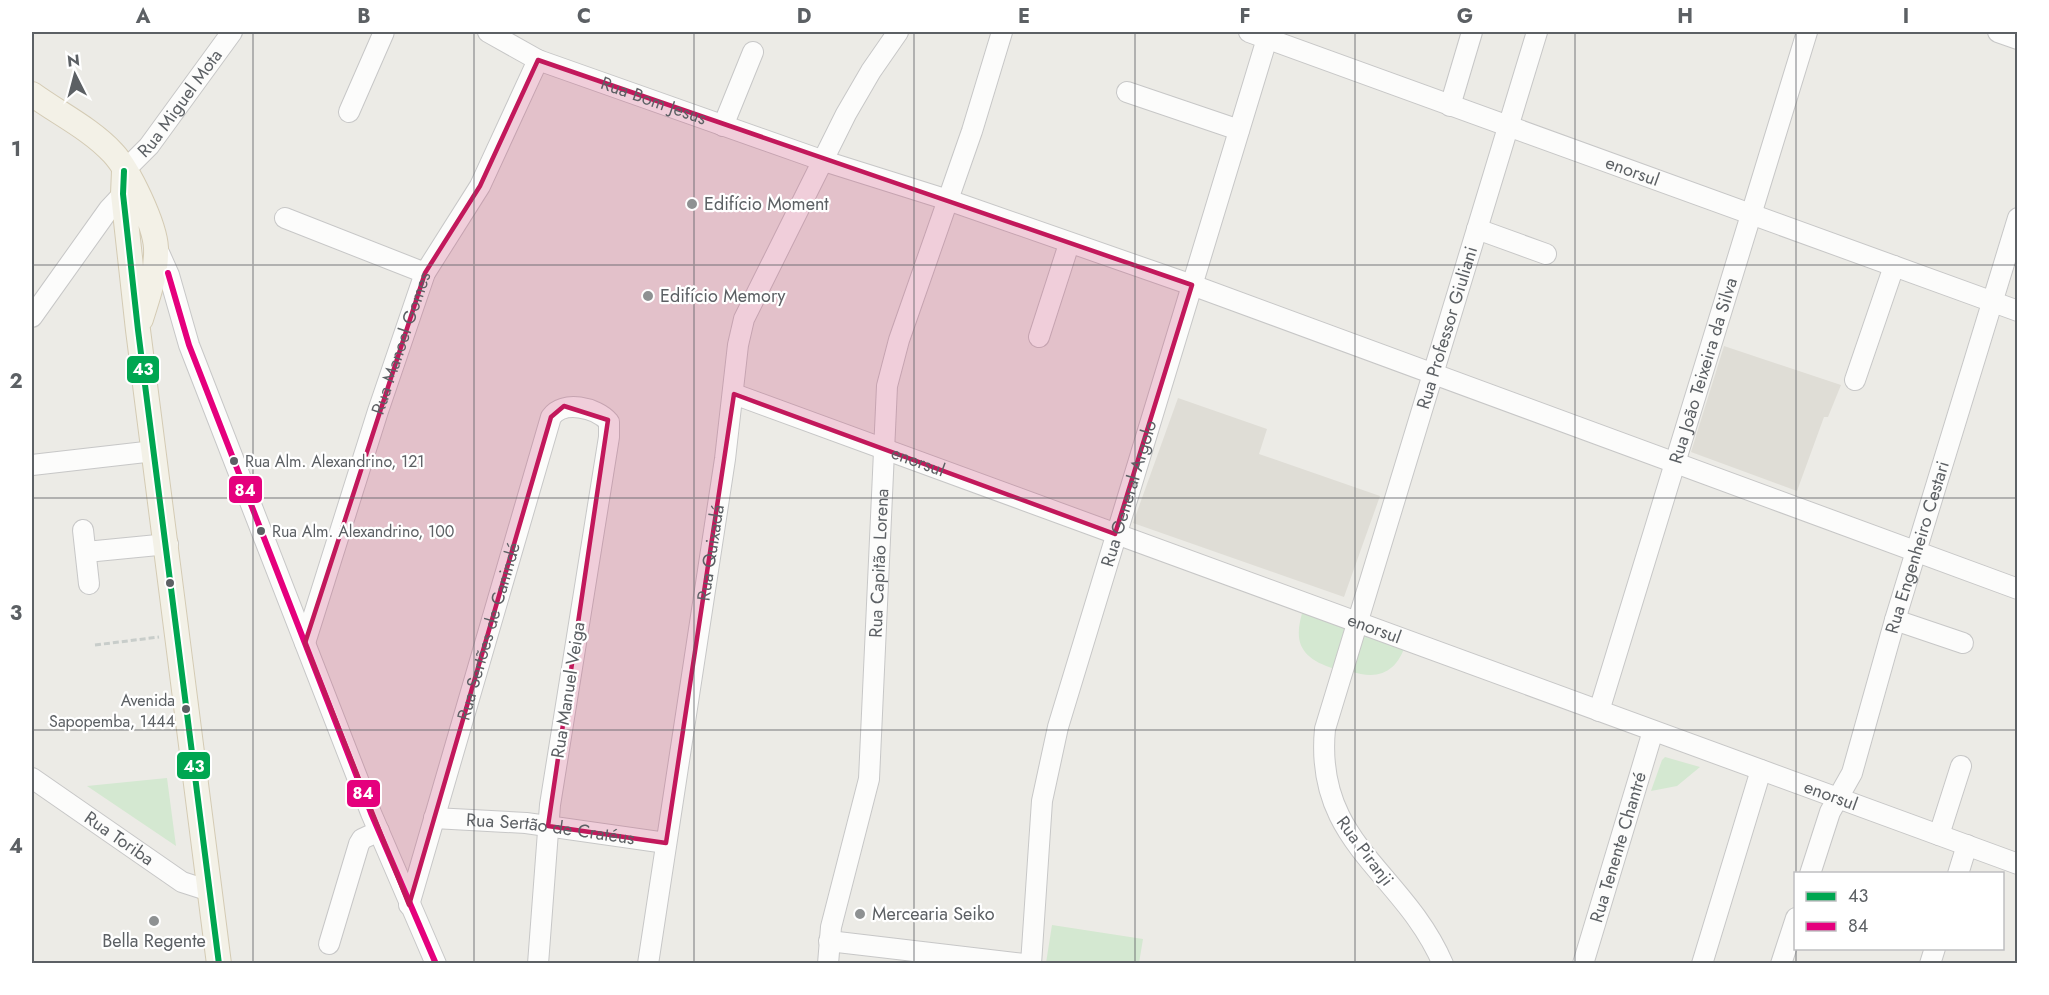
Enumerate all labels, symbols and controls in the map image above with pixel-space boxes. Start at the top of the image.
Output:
text: A [135,2,151,31]
text: B [357,2,371,31]
text: C [577,2,591,31]
text: D [797,2,811,31]
text: E [1018,2,1030,31]
text: F [1239,2,1251,31]
text: G [1457,2,1473,31]
text: H [1677,2,1693,31]
text: I [1903,2,1909,31]
street label: Rua Miguel Mota [131,44,228,164]
north arrow [45,45,105,105]
text: N [66,48,81,73]
street label: Rua Bom Jesus [597,70,710,132]
text: 1 [11,135,21,164]
street label: enorsul [1602,149,1663,193]
place label: Edifício Moment [704,191,829,217]
marker: Edifício Moment [685,197,699,211]
street label: Rua Professor Giuliani [1410,243,1484,412]
street label: Rua Manoel Gomes [365,268,438,418]
street label: Rua João Teixeira da Silva [1663,274,1744,467]
place label: Edifício Memory [660,283,786,309]
marker: Edifício Memory [641,289,655,303]
line badge: 43 [126,355,160,384]
text: 43 [132,358,154,381]
text: 2 [9,367,23,396]
street label: Rua General Argolo [1094,417,1163,570]
street label: enorsul [887,440,949,483]
place label: Rua Alm. Alexandrino, 121 [245,450,425,473]
marker: Rua Alm. Alexandrino, 121 [228,455,240,467]
street label: Rua Engenheiro Cestari [1879,458,1956,637]
line badge: 84 [228,475,263,504]
text: 84 [234,479,256,502]
street label: Rua Capitão Lorena [862,488,895,638]
street label: Rua Quixadá [691,503,731,603]
place label: Rua Alm. Alexandrino, 100 [272,520,454,543]
marker: Rua Alm. Alexandrino, 100 [255,525,267,537]
street label: Rua Sertões de Canindé [450,539,527,723]
unlabelled marker [164,577,176,589]
text: 3 [10,599,22,628]
street label: enorsul [1344,607,1405,650]
street label: Rua Manuel Veiga [544,620,592,760]
place label: Avenida Sapopemba, 1444 [49,689,175,733]
marker: Avenida Sapopemba, 1444 [180,703,192,715]
line badge: 43 [176,751,211,780]
text: 43 [183,755,205,778]
street label: Rua Tenente Chantré [1583,769,1653,926]
street label: enorsul [1800,774,1861,817]
line badge: 84 [346,779,381,808]
text: 84 [352,782,374,805]
street label: Rua Toriba [79,805,159,872]
street label: Rua Sertão de Cratéus [465,807,636,851]
street label: Rua Piranji [1330,811,1400,891]
text: 4 [9,832,23,861]
legend [1794,872,2004,950]
text: 43 [1848,883,1868,909]
place label: Mercearia Seiko [872,901,995,927]
marker: Mercearia Seiko [853,907,867,921]
text: 84 [1848,913,1868,939]
marker: Bella Regente [147,914,161,928]
place label: Bella Regente [102,928,206,954]

